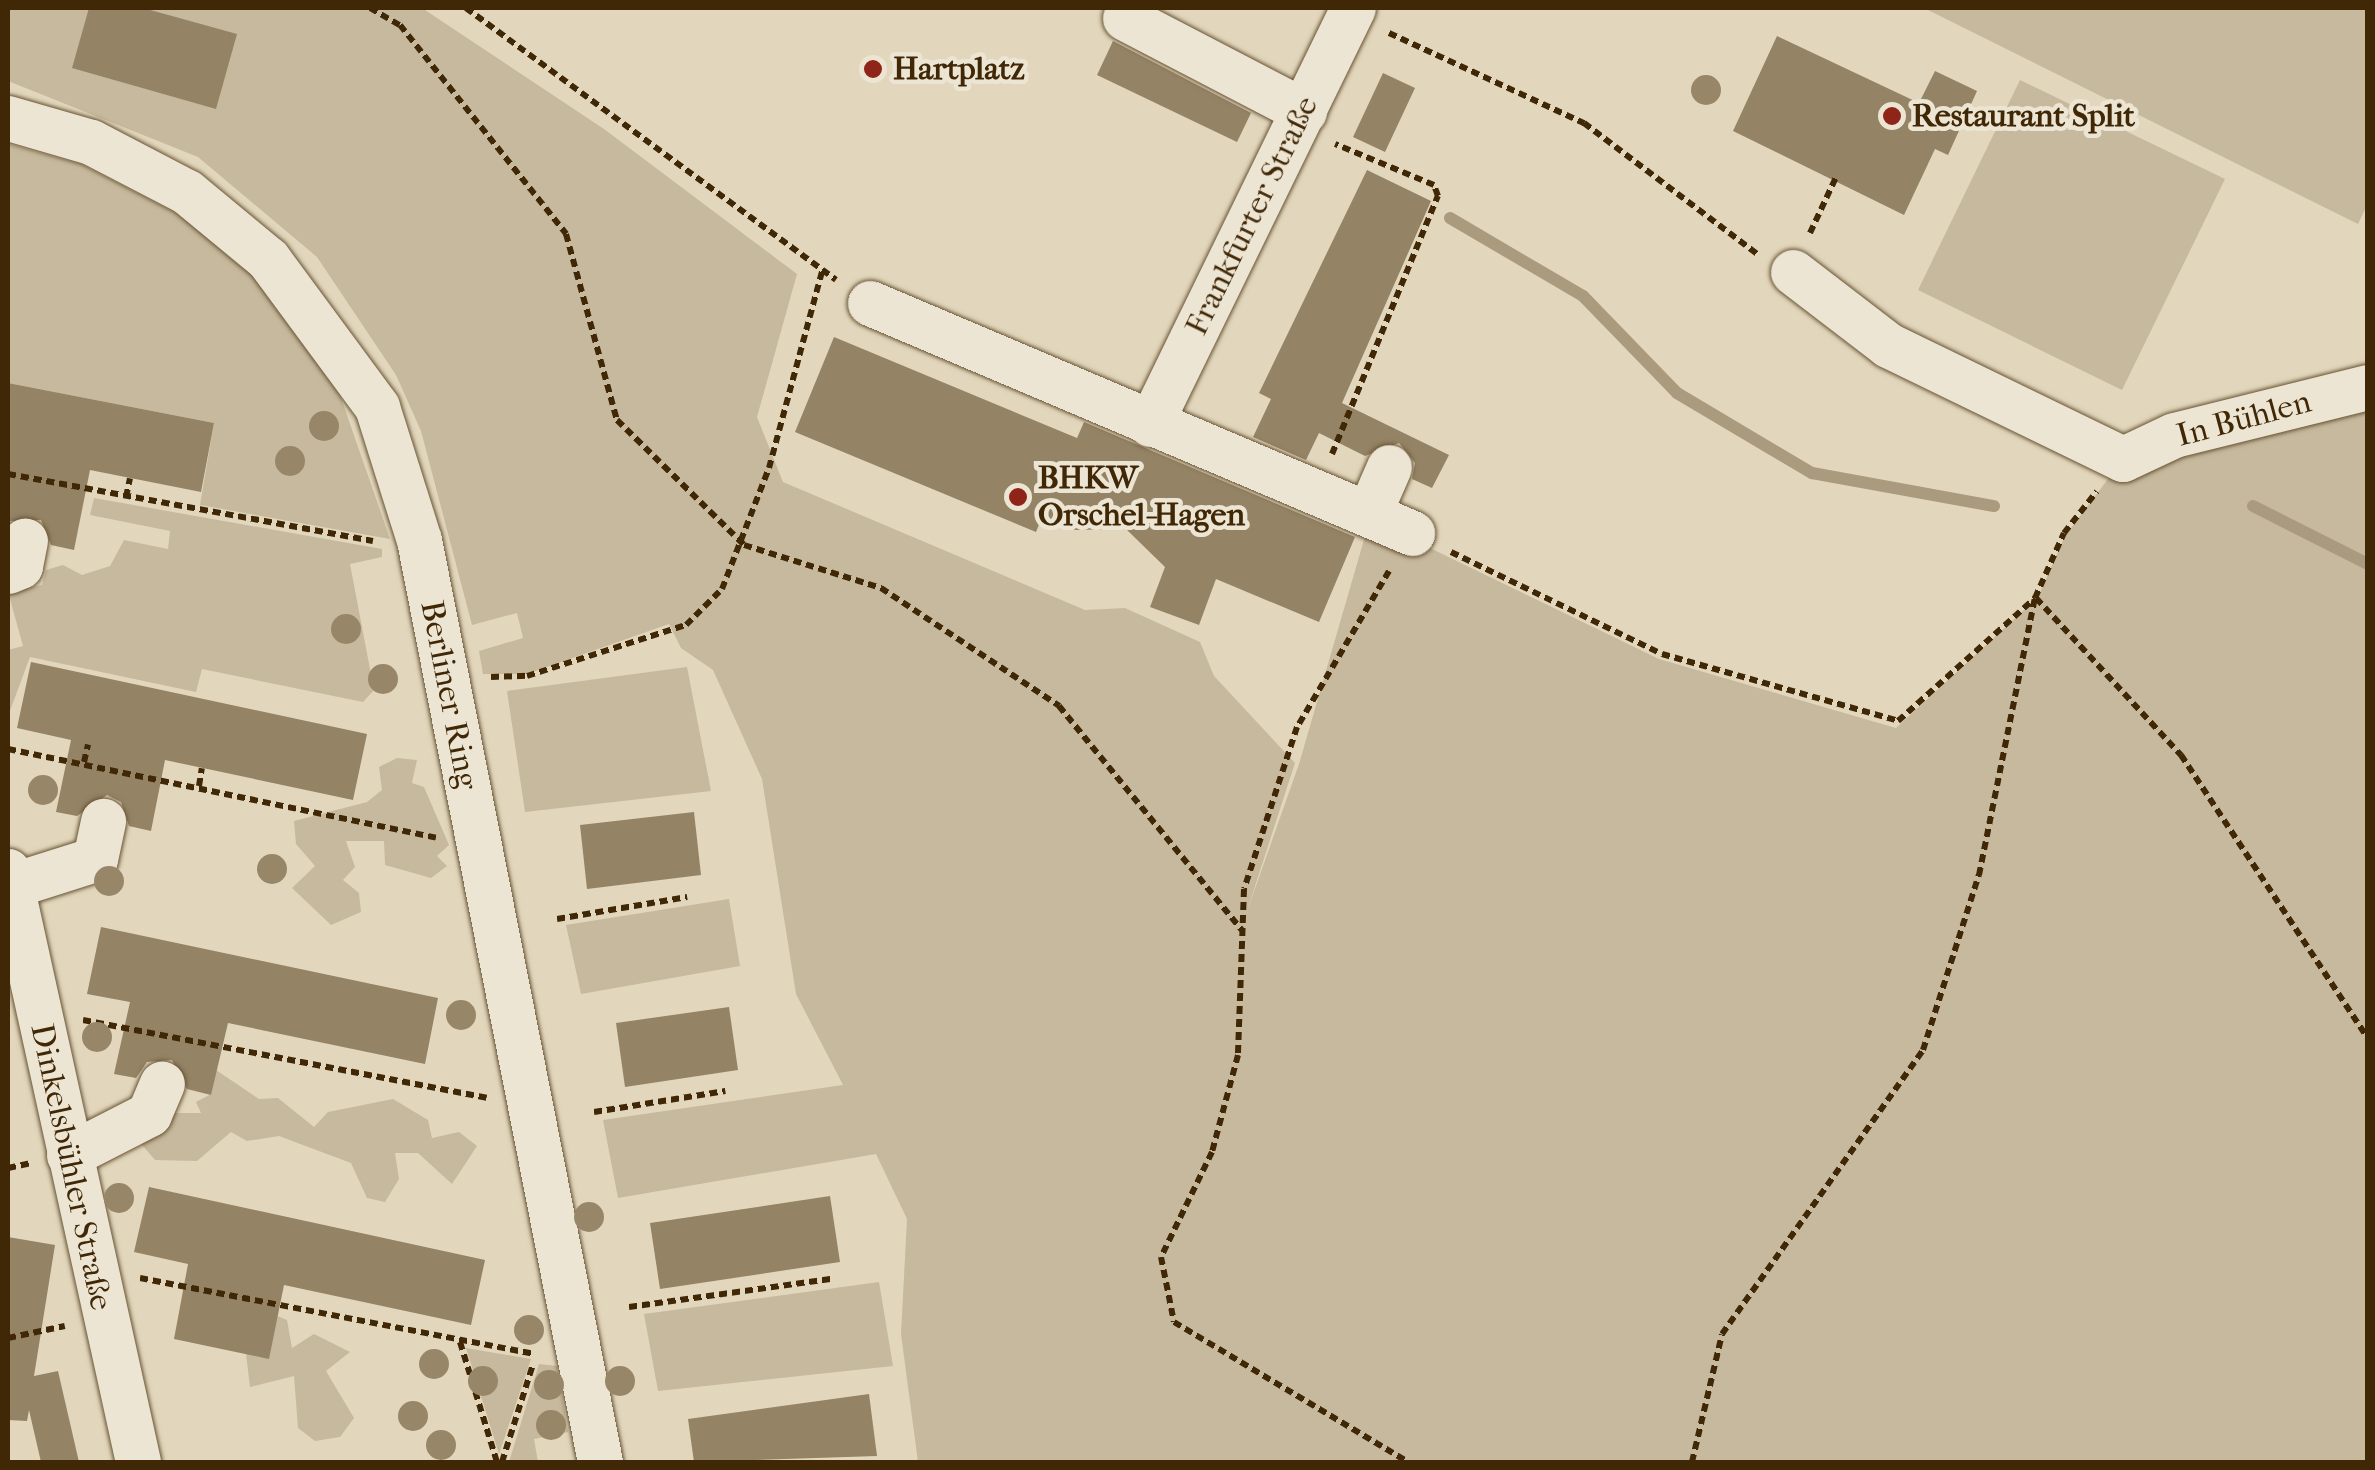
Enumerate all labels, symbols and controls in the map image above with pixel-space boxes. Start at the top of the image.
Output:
place label: Hartplatz [893,50,1025,88]
marker: Hartplatz [862,58,884,80]
street label: Frankfurter Straße [1178,90,1326,342]
place label: Restaurant Split [1912,97,2135,135]
marker: Restaurant Split [1881,105,1903,127]
street label: In Bühlen [2172,383,2316,455]
place label: BHKW Orschel-Hagen [1038,460,1245,535]
marker: BHKW Orschel-Hagen [1007,486,1029,508]
street label: Berliner Ring [412,597,486,793]
street label: Dinkelsbühler Straße [22,1020,120,1314]

